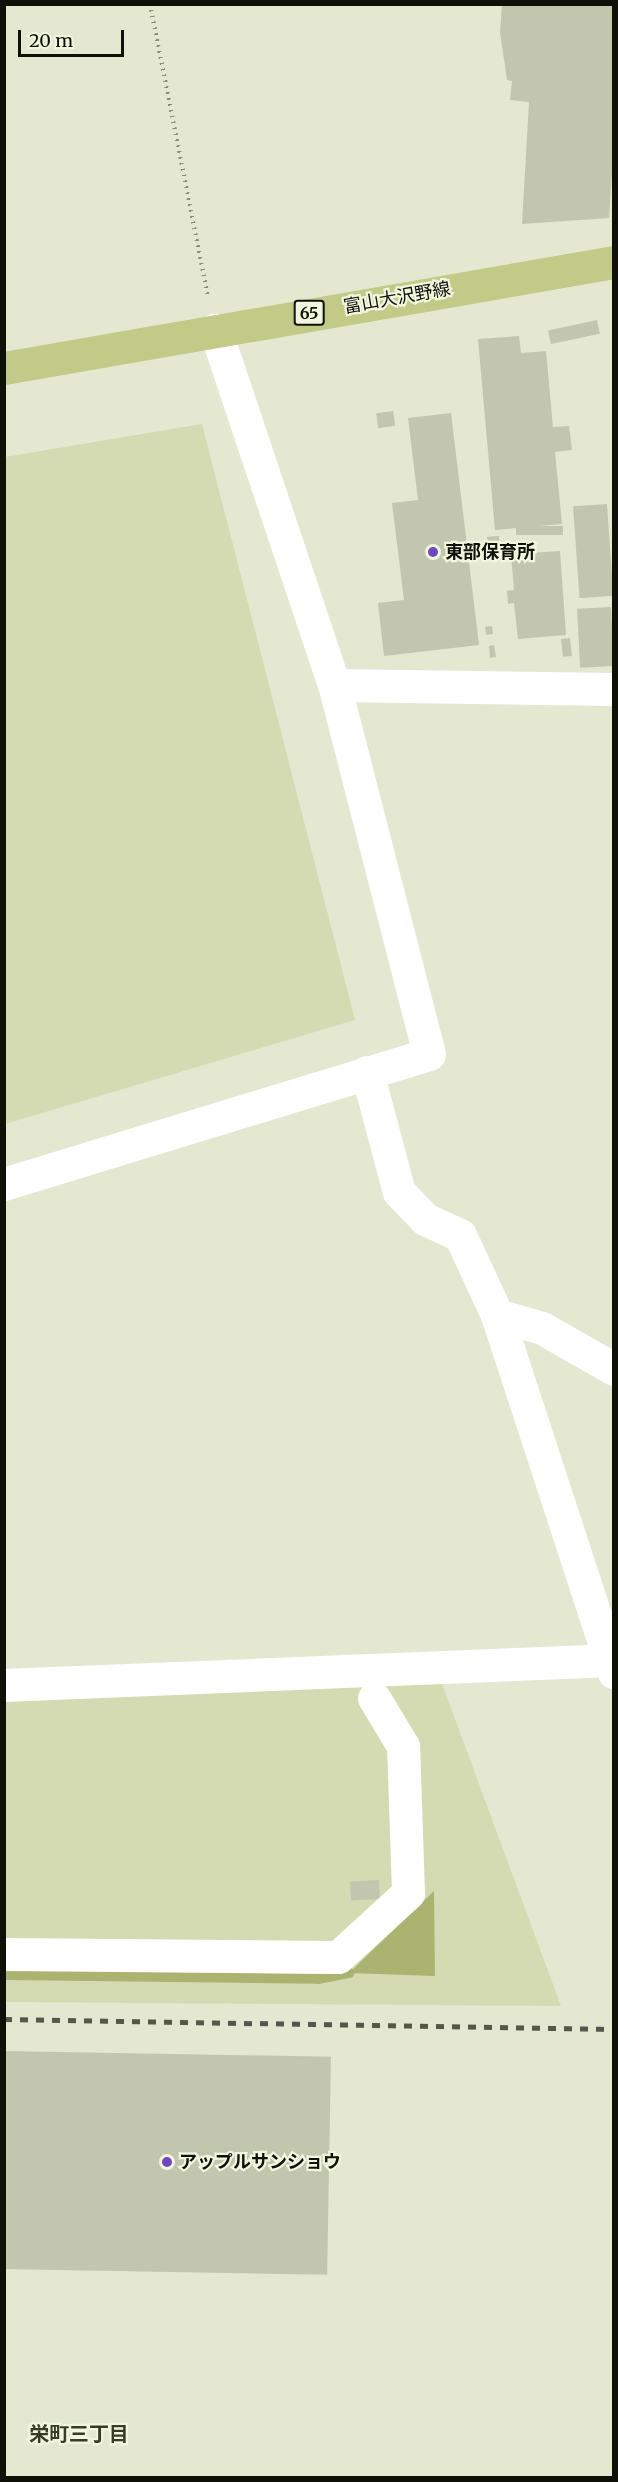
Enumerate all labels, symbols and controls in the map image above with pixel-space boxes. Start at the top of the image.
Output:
scale bar [21,18,128,56]
text: 20 m [29,29,73,52]
street label: 富山大沢野線 [342,278,452,318]
road number: 65 [292,300,326,326]
place label: 東部保育所 [445,541,535,563]
marker: 東部保育所 [426,545,440,559]
place label: アップルサンショウ [179,2151,341,2173]
marker: アップルサンショウ [160,2155,174,2169]
district label: 栄町三丁目 [29,2421,129,2445]

